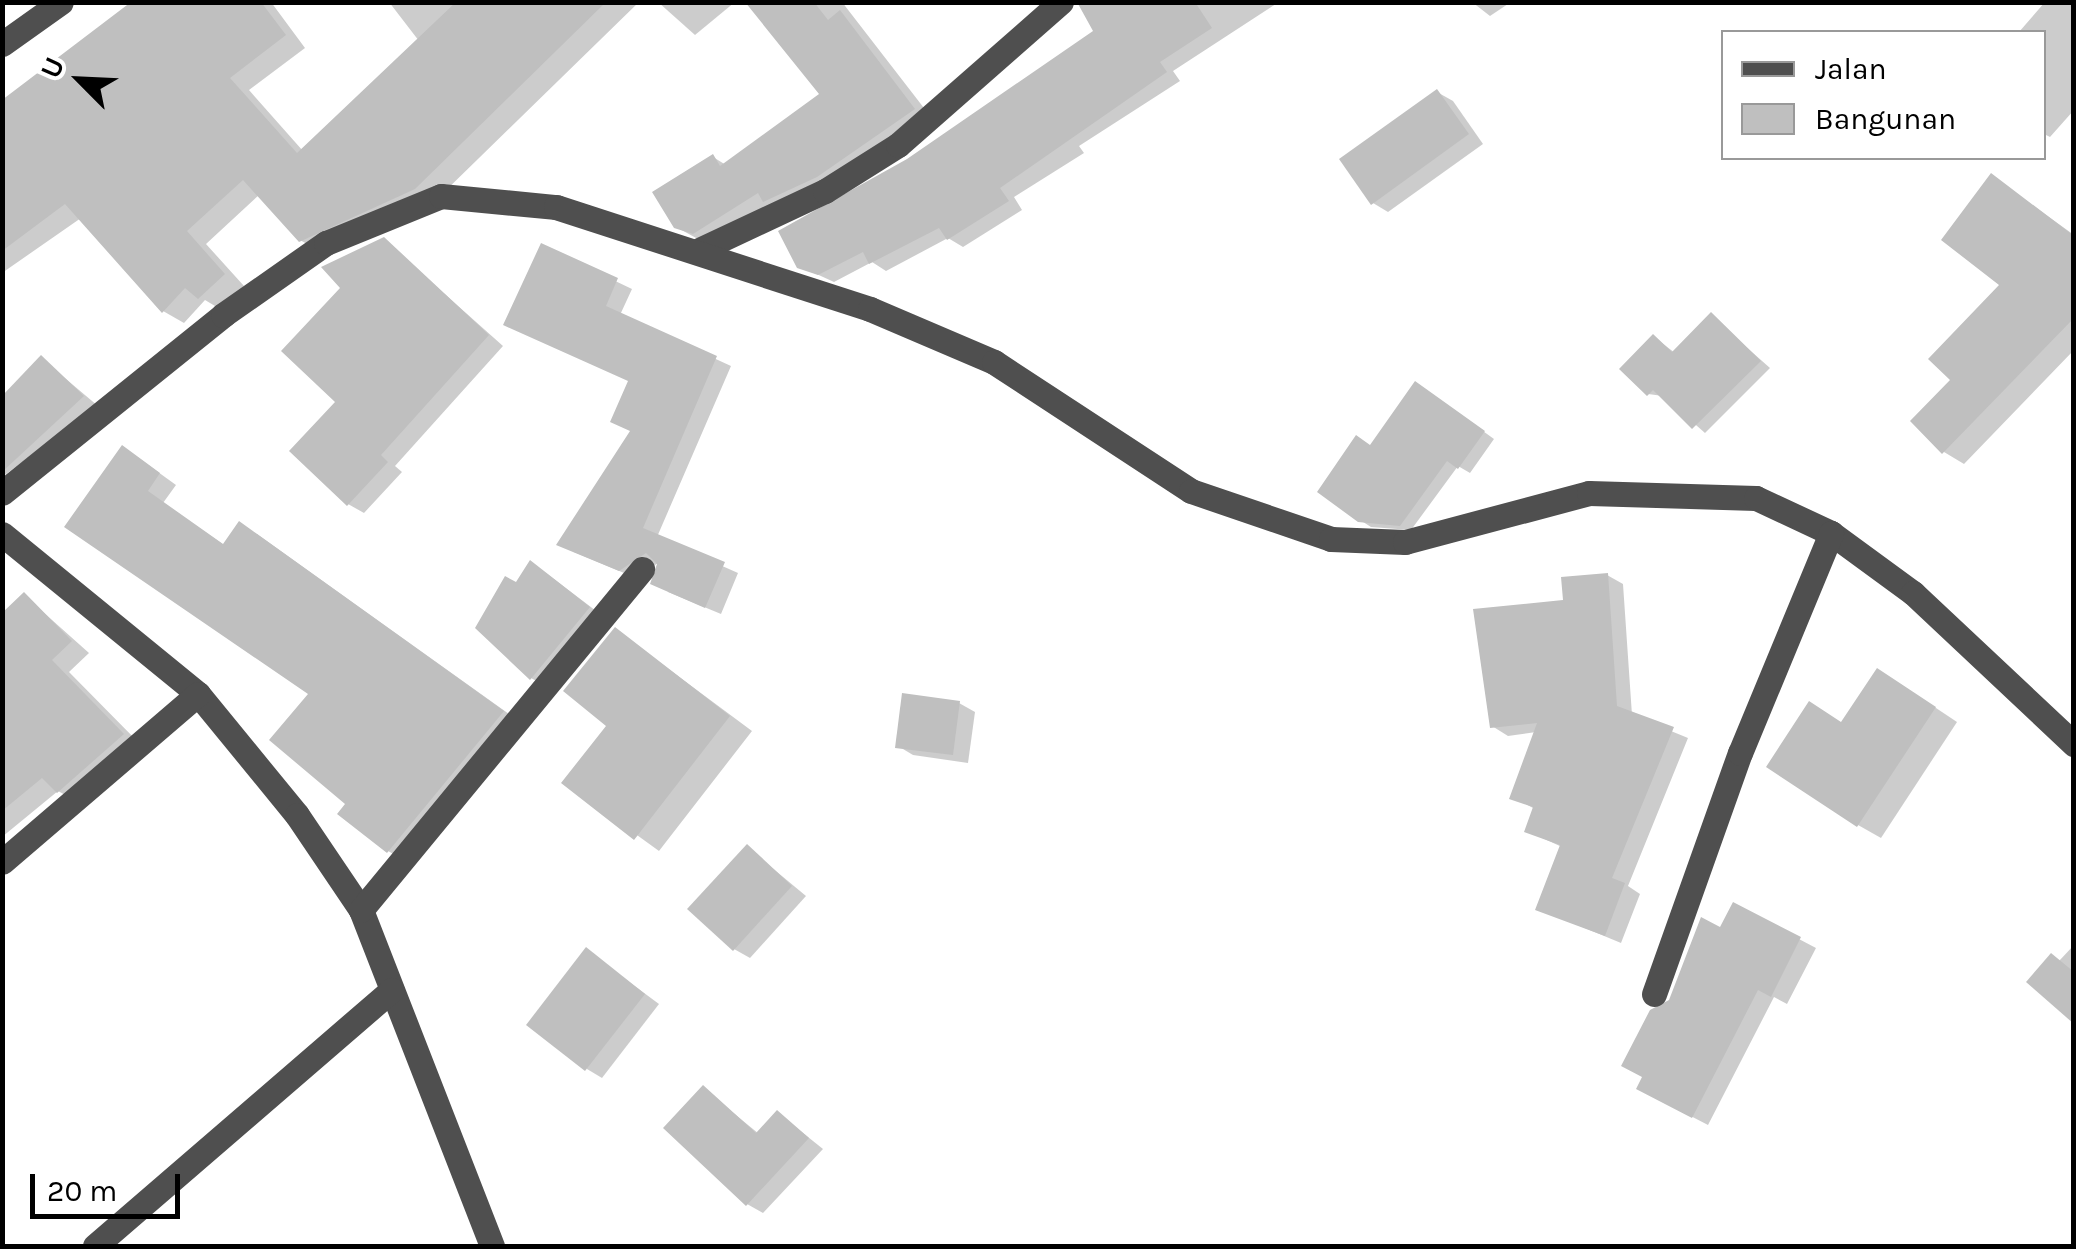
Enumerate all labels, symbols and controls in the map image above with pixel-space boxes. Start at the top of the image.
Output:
north arrow [30,30,130,130]
legend [1721,30,2046,160]
text: Jalan [1815,51,1887,87]
text: U [33,52,71,83]
text: Bangunan [1815,101,1956,137]
scale bar [35,1154,185,1216]
text: 20 m [47,1173,117,1209]

